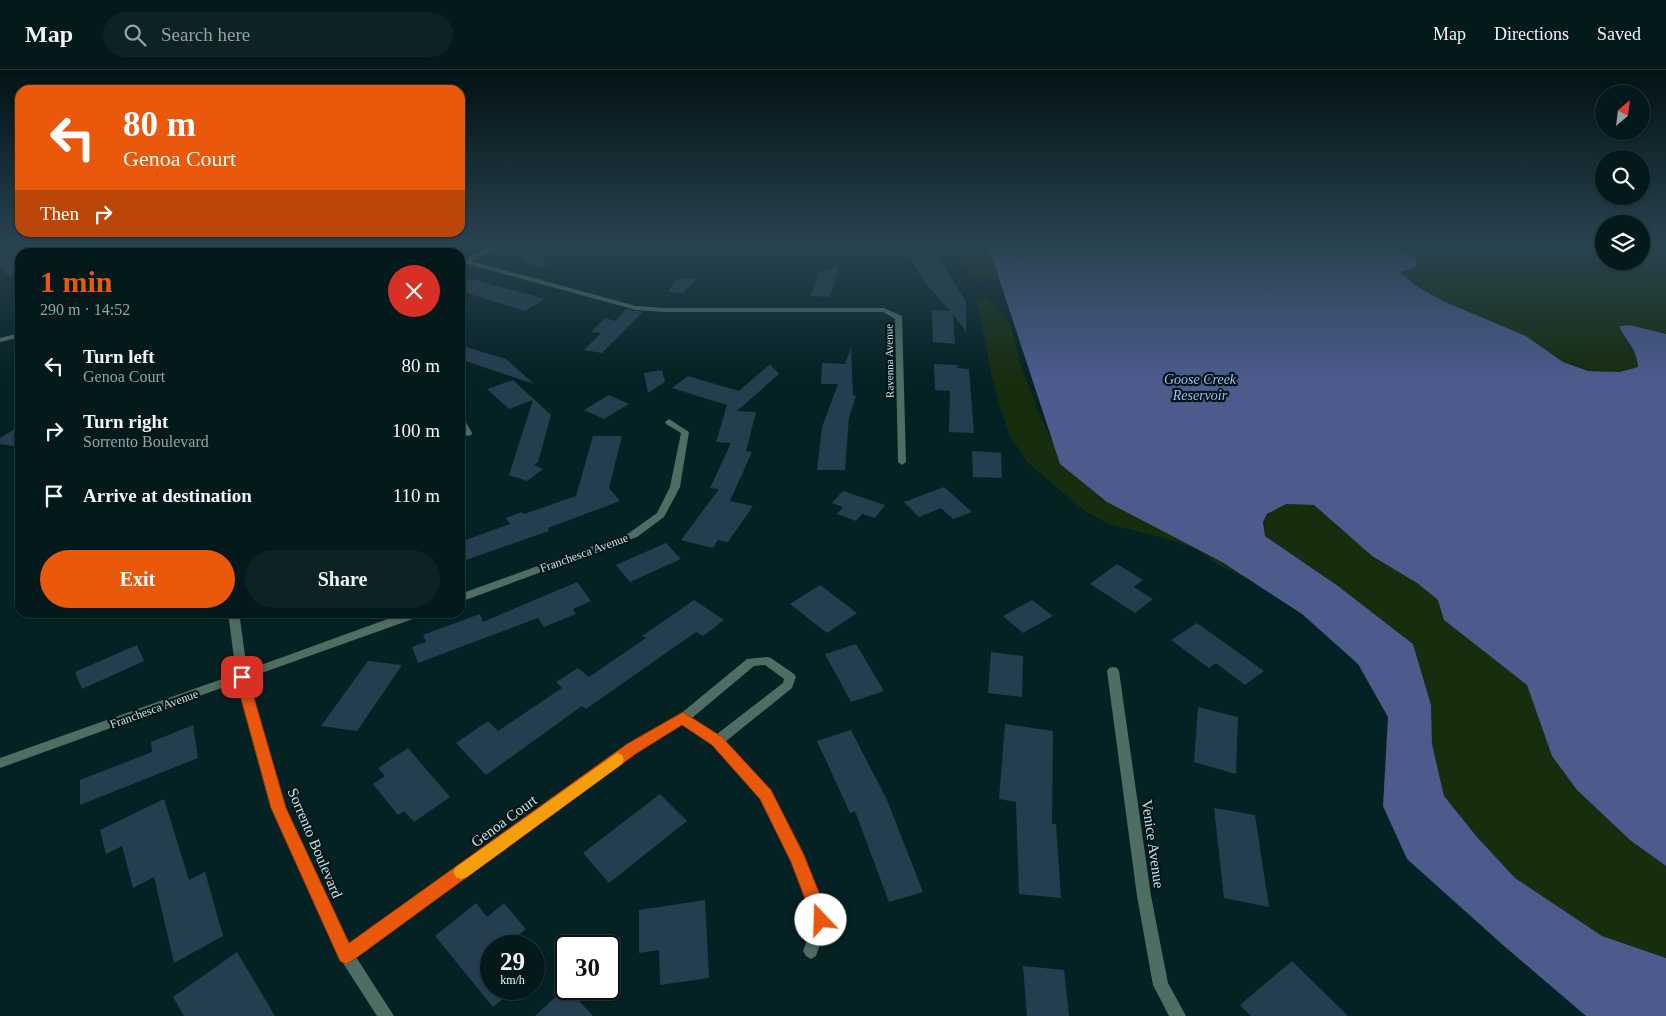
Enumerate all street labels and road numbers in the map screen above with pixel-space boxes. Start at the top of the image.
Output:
street label: Ravenna Avenue [882,324,896,398]
street label: Franchesca Avenue [538,531,630,575]
street label: Franchesca Avenue [108,687,200,731]
street label: Sorrento Boulevard [285,786,346,901]
street label: Genoa Court [468,791,541,850]
street label: Venice Avenue [1139,799,1167,890]

